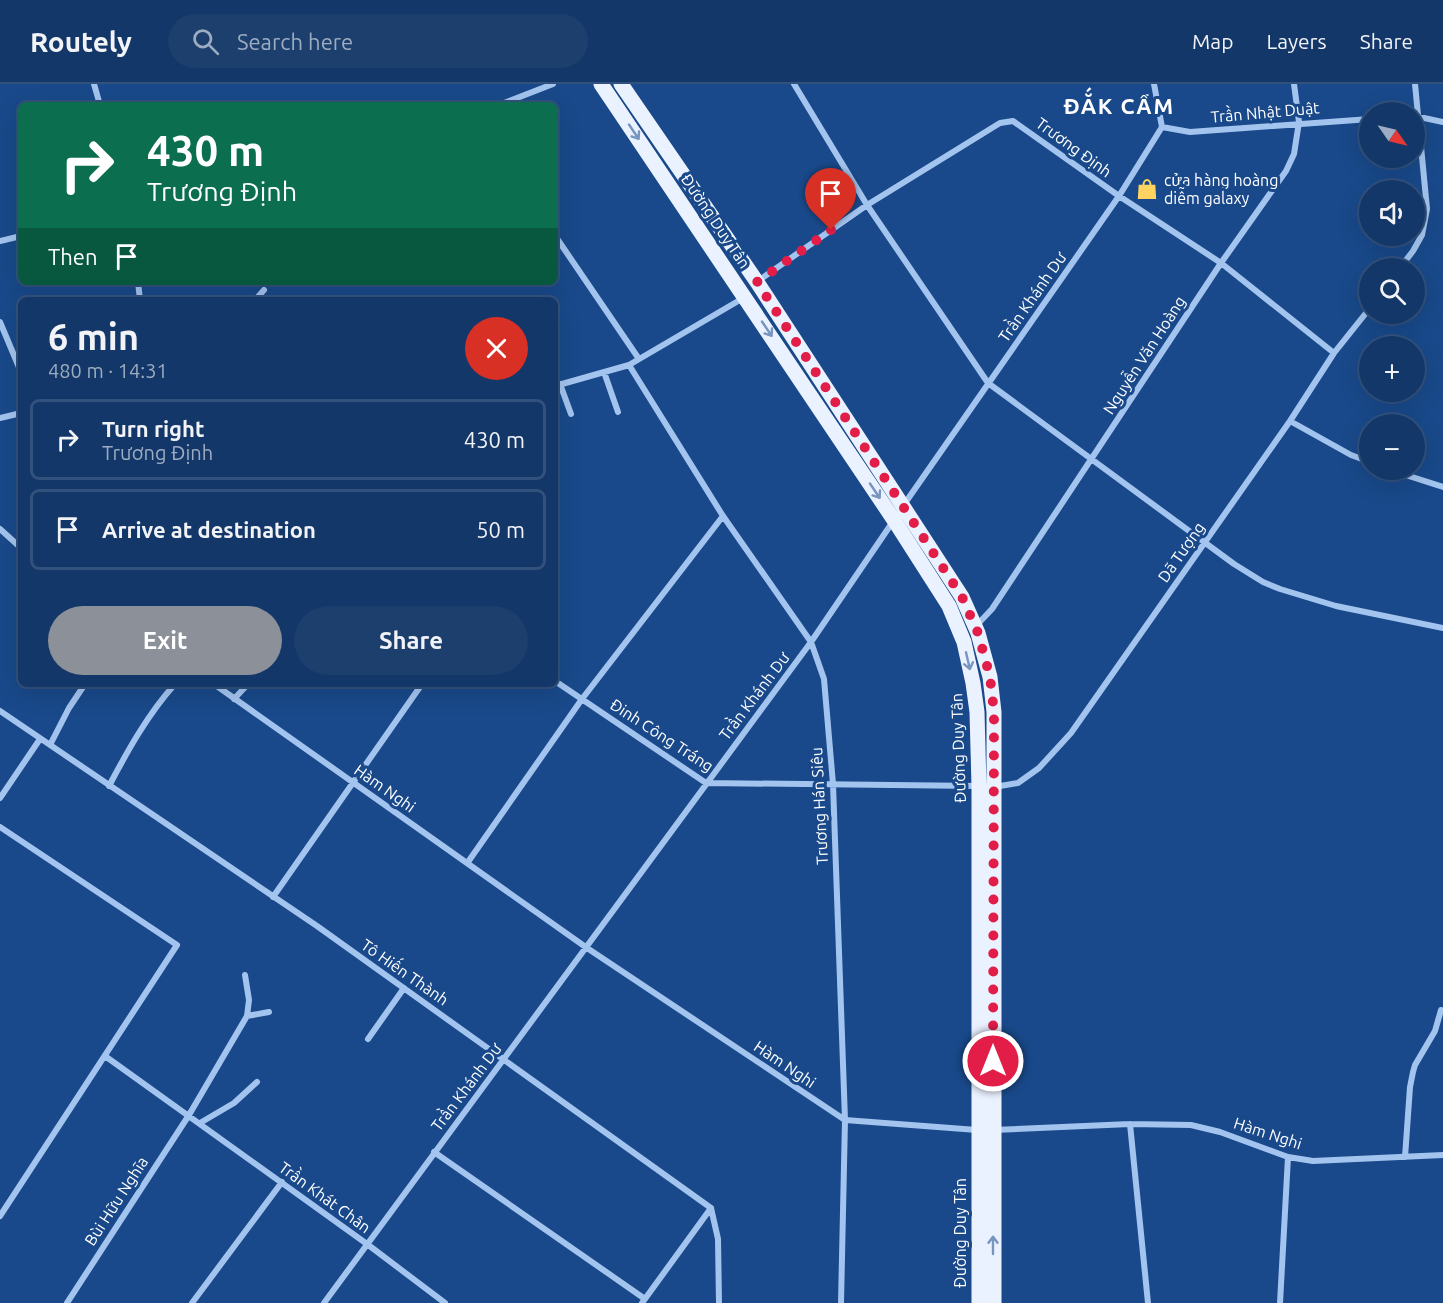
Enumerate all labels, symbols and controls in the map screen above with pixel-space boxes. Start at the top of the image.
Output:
search box [168,14,588,68]
icon: search [189,25,222,58]
text: Routely [30,26,132,57]
text: Search here [237,29,353,54]
text: Map [1192,29,1233,53]
text: Layers [1266,29,1327,53]
text: Share [1360,29,1413,53]
district label: ĐẮK CẨM [1063,87,1175,118]
street label: Trần Nhật Duật [1210,95,1321,126]
north arrow [1359,102,1425,168]
map controls [1359,102,1425,480]
street label: Trương Định [1033,114,1115,180]
one-way arrow [628,124,640,140]
icon: right [48,126,126,204]
text: 430 m [147,127,264,174]
pin [805,168,856,230]
street label: Đường Duy Tân [678,170,754,272]
place label: cửa hàng hoàng diễm galaxy [1164,171,1278,207]
text: Trương Định [147,176,297,206]
icon: arrive [814,177,847,210]
shop icon: cửa hàng hoàng diễm galaxy [1135,177,1159,201]
button: sound [1359,180,1425,246]
icon: arrive [110,240,143,273]
text: Then [48,244,98,269]
street label: Trần Khánh Dư [992,247,1070,345]
button: search [1359,258,1425,324]
street label: Nguyễn Văn Hoàng [1097,291,1189,417]
text: 6 min [48,316,139,357]
button: close [465,317,528,380]
one-way arrow [761,320,773,336]
button: + [1359,336,1425,402]
text: 480 m · 14:31 [48,359,168,382]
button: − [1359,414,1425,480]
text: Turn right [102,416,204,441]
icon: right [51,423,84,456]
text: 430 m [464,427,525,452]
text: Trương Định [102,441,213,464]
one-way arrow [869,482,881,499]
icon: arrive [51,513,84,546]
text: Arrive at destination [102,517,316,542]
text: 50 m [476,517,525,542]
street label: Dã Tượng [1154,519,1208,585]
button: Exit [48,606,282,675]
button: Share [294,606,528,675]
street label: Trần Khánh Dư [713,646,793,743]
one-way arrow [963,651,974,670]
street label: Đường Duy Tân [947,693,969,803]
street label: Đinh Công Tráng [607,695,717,775]
street label: Trương Hán Siêu [807,747,831,865]
street label: Hàm Nghi [351,760,419,816]
street label: Tô Hiến Thành [358,933,454,1009]
position arrow [961,1029,1025,1093]
street label: Trần Khánh Dư [425,1037,505,1134]
street label: Hàm Nghi [751,1037,819,1091]
street label: Hàm Nghi [1232,1114,1304,1152]
street label: Bùi Hữu Nghĩa [81,1153,151,1249]
street label: Trần Khát Chân [276,1155,376,1236]
street label: Đường Duy Tân [951,1178,969,1288]
one-way arrow [987,1235,999,1255]

